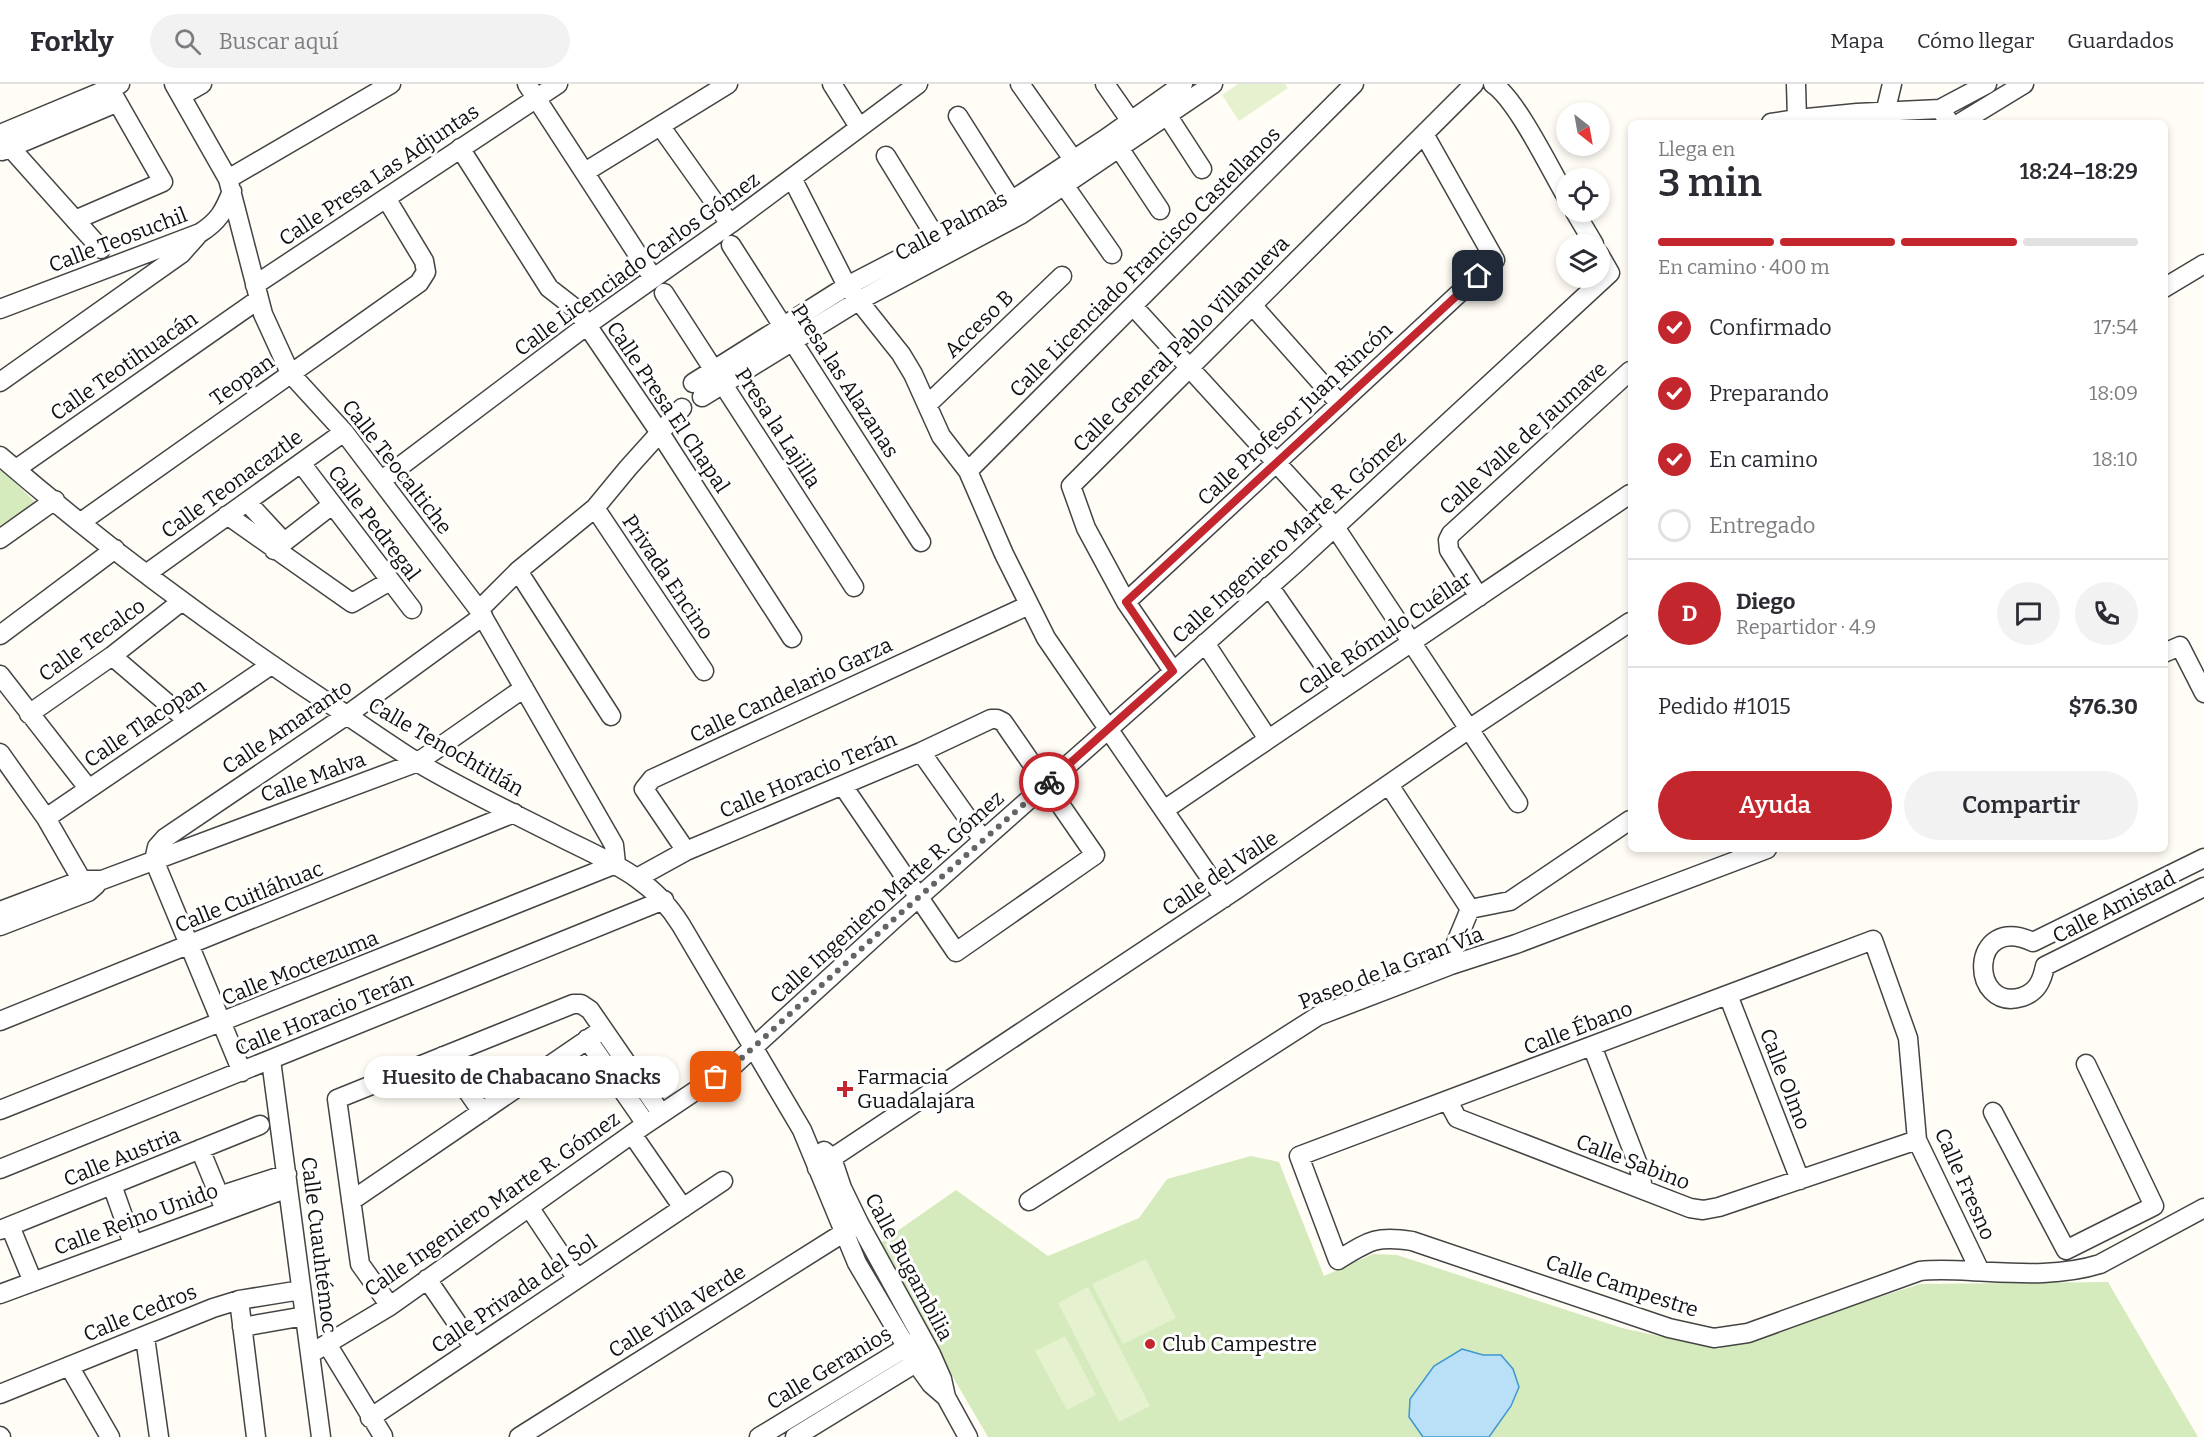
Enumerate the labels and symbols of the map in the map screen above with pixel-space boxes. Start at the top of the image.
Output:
street label: Calle Presa Las Adjuntas [274,98,484,252]
north arrow [1556,102,1610,156]
street label: Calle Licenciado Francisco Castellanos [1004,121,1286,403]
street label: Calle Licenciado Carlos Gómez [509,166,765,362]
street label: Calle Palmas [890,186,1012,266]
street label: Calle Teosuchil [45,202,191,278]
street label: Calle General Pablo Villanueva [1067,230,1295,458]
pin [1452,250,1503,301]
street label: Acceso B [939,285,1019,363]
street label: Presa las Alazanas [786,299,904,463]
street label: Calle Teotihuacán [45,306,203,426]
street label: Calle Presa El Chapal [601,316,735,498]
street label: Calle Profesor Juan Rincón [1192,317,1398,511]
street label: Teopan [205,349,279,411]
street label: Calle Valle de Jaumave [1434,356,1612,520]
street label: Presa la Lajilla [730,363,827,493]
street label: Calle Teocaltiche [336,394,458,540]
street label: Calle Teonacaztle [156,424,308,544]
street label: Calle Ingeniero Marte R. Gómez [1167,425,1411,649]
street label: Calle Pedregal [322,460,426,586]
street label: Privada Encino [617,509,719,645]
street label: Calle Rómulo Cuéllar [1293,565,1477,701]
street label: Calle Tecalco [34,593,150,687]
street label: Calle Candelario Garza [686,631,897,748]
street label: Calle Tlacopan [79,673,211,773]
street label: Calle Amaranto [217,674,357,780]
street label: Calle Tenochtitlán [363,692,529,802]
street label: Calle Horacio Terán [715,726,901,824]
street label: Calle Malva [257,746,370,808]
courier [1019,752,1079,812]
street label: Calle Ingeniero Marte R. Gómez [765,785,1009,1009]
street label: Calle del Valle [1157,825,1283,921]
street label: Calle Cuitláhuac [171,855,327,939]
street label: Calle Amistad [2048,865,2180,949]
street label: Paseo de la Gran Vía [1295,921,1487,1015]
street label: Calle Moctezuma [218,925,383,1011]
street label: Calle Horacio Terán [231,966,417,1062]
street label: Calle Ébano [1520,995,1636,1061]
street label: Calle Olmo [1754,1025,1816,1133]
pin [690,1051,741,1102]
callout: Huesito de Chabacano Snacks [365,1056,680,1098]
place label: Farmacia Guadalajara [857,1064,975,1114]
marker: Farmacia Guadalajara [838,1082,852,1096]
street label: Calle Ingeniero Marte R. Gómez [359,1106,625,1302]
street label: Calle Austria [60,1122,185,1192]
street label: Calle Fresno [1929,1124,2001,1244]
street label: Calle Sabino [1572,1128,1694,1196]
street label: Calle Cuauhtémoc [295,1155,343,1335]
street label: Calle Reino Unido [50,1177,222,1261]
street label: Calle Bugambilia [859,1189,959,1346]
street label: Calle Privada del Sol [426,1229,602,1359]
street label: Calle Campestre [1542,1249,1702,1323]
street label: Calle Villa Verde [604,1258,750,1364]
street label: Calle Cedros [79,1278,201,1348]
street label: Calle Geranios [762,1321,896,1415]
place label: Club Campestre [1162,1331,1317,1357]
marker: Club Campestre [1143,1337,1157,1351]

